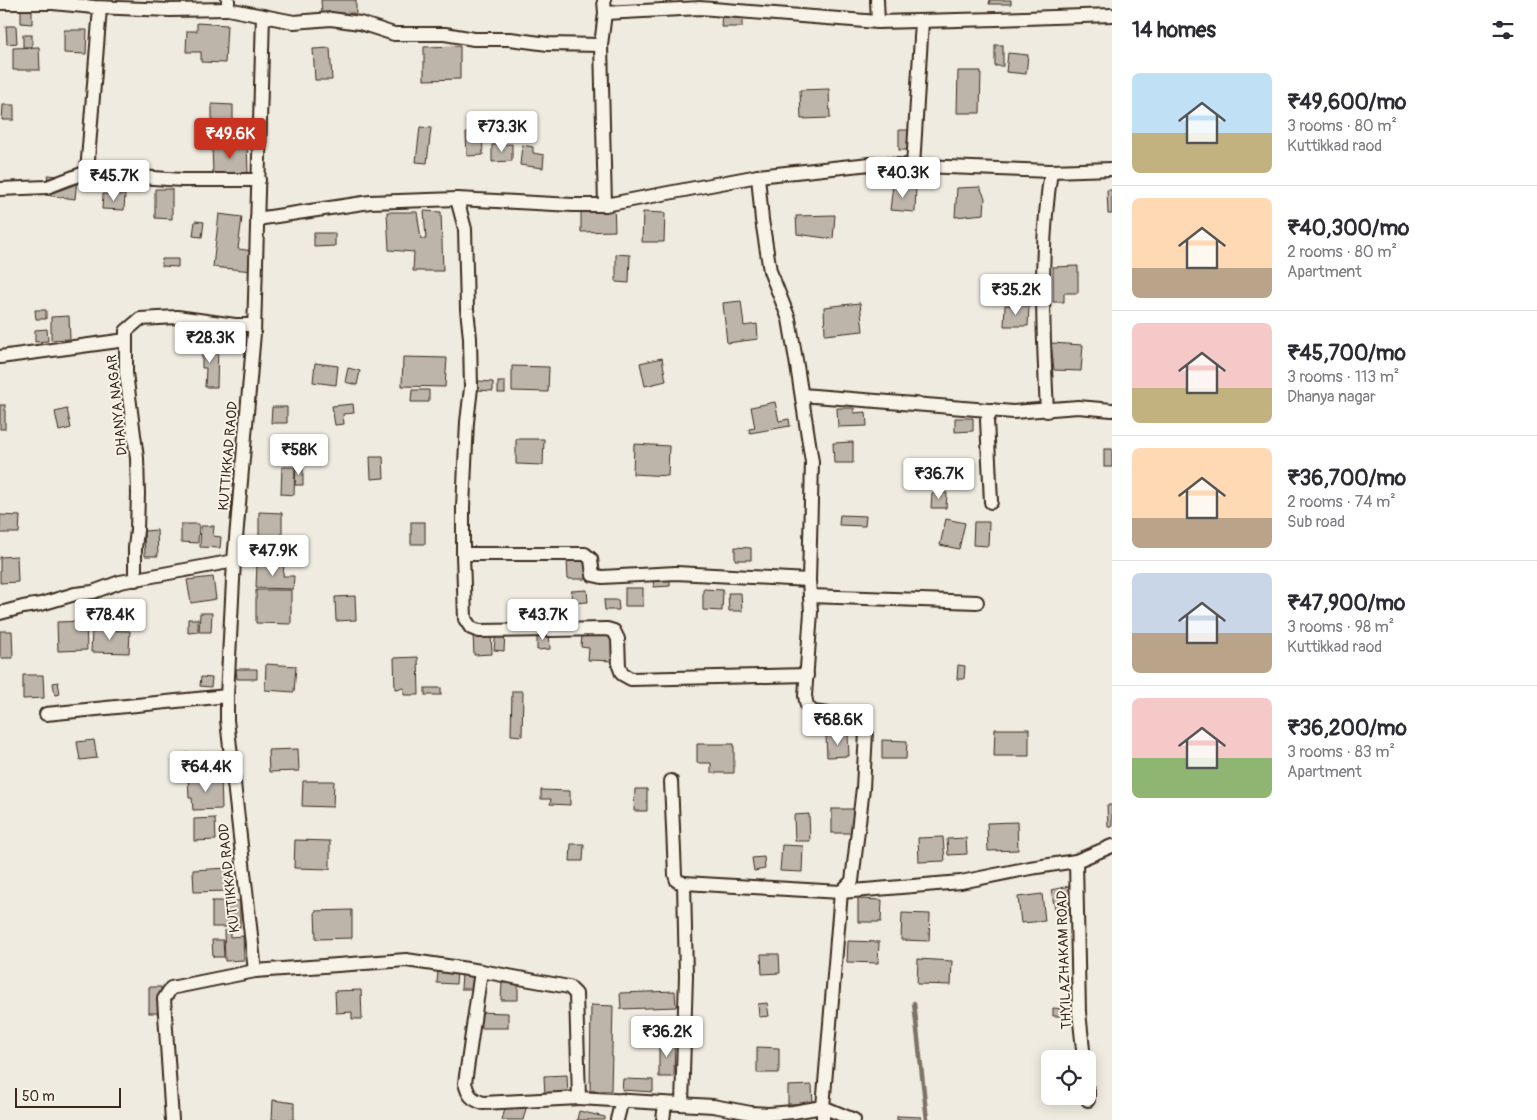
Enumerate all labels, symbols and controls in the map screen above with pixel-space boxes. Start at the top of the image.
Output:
icon: filters [1489,16,1517,44]
text: 14 homes [1132,17,1216,44]
text: ₹49,600/mo [1287,89,1406,116]
icon: home [1172,93,1232,153]
pin: ₹73.3K [461,110,543,153]
text: 3 rooms · 80 m² [1287,116,1397,136]
text: ₹73.3K [477,117,527,137]
pin: ₹49.6K [189,118,271,160]
text: ₹49.6K [205,124,255,144]
text: Kuttikkad raod [1287,136,1382,156]
pin: ₹40.3K [862,156,944,199]
pin: ₹45.7K [73,160,155,202]
text: ₹40.3K [877,163,929,183]
text: ₹45.7K [89,166,139,186]
text: ₹40,300/mo [1287,215,1409,242]
icon: home [1172,218,1232,278]
text: 2 rooms · 80 m² [1287,242,1397,262]
text: Apartment [1287,262,1362,282]
pin: ₹35.2K [975,274,1057,316]
text: ₹35.2K [991,280,1041,300]
pin: ₹28.3K [169,322,251,364]
text: ₹28.3K [186,328,234,348]
text: ₹45,700/mo [1287,340,1406,367]
icon: home [1172,343,1232,403]
street label: DHANYA NAGAR [103,354,131,456]
text: 3 rooms · 113 m² [1287,367,1399,387]
text: Dhanya nagar [1287,387,1376,407]
street label: KUTTIKKAD RAOD [215,400,241,511]
pin: ₹58K [269,434,329,476]
text: ₹58K [281,440,317,460]
pin: ₹36.7K [898,458,980,500]
text: ₹36.7K [914,464,964,484]
text: ₹36,700/mo [1287,465,1406,492]
icon: home [1172,468,1232,528]
text: 2 rooms · 74 m² [1287,492,1396,512]
text: Sub road [1287,512,1345,532]
pin: ₹47.9K [232,534,314,577]
text: ₹47.9K [249,541,297,561]
text: ₹47,900/mo [1287,590,1405,617]
icon: home [1172,593,1232,653]
pin: ₹78.4K [69,598,151,641]
pin: ₹43.7K [502,598,584,641]
text: ₹78.4K [86,605,134,625]
text: ₹43.7K [518,605,568,625]
text: 3 rooms · 98 m² [1287,617,1394,637]
text: Kuttikkad raod [1287,637,1382,657]
pin: ₹68.6K [797,704,879,746]
text: ₹68.6K [813,710,863,730]
text: ₹36,200/mo [1287,715,1407,742]
icon: home [1172,718,1232,778]
text: 3 rooms · 83 m² [1287,742,1395,762]
pin: ₹64.4K [165,750,247,793]
text: ₹64.4K [181,757,231,777]
text: Apartment [1287,762,1362,782]
street label: KUTTIKKAD RAOD [215,822,243,934]
street label: THYILAZHAKAM ROAD [1053,890,1075,1030]
pin: ₹36.2K [626,1016,708,1058]
text: ₹36.2K [642,1022,692,1042]
map controls [1041,1050,1096,1105]
button: locate [1041,1050,1096,1105]
scale bar [15,1085,121,1108]
text: 50 m [22,1088,55,1105]

